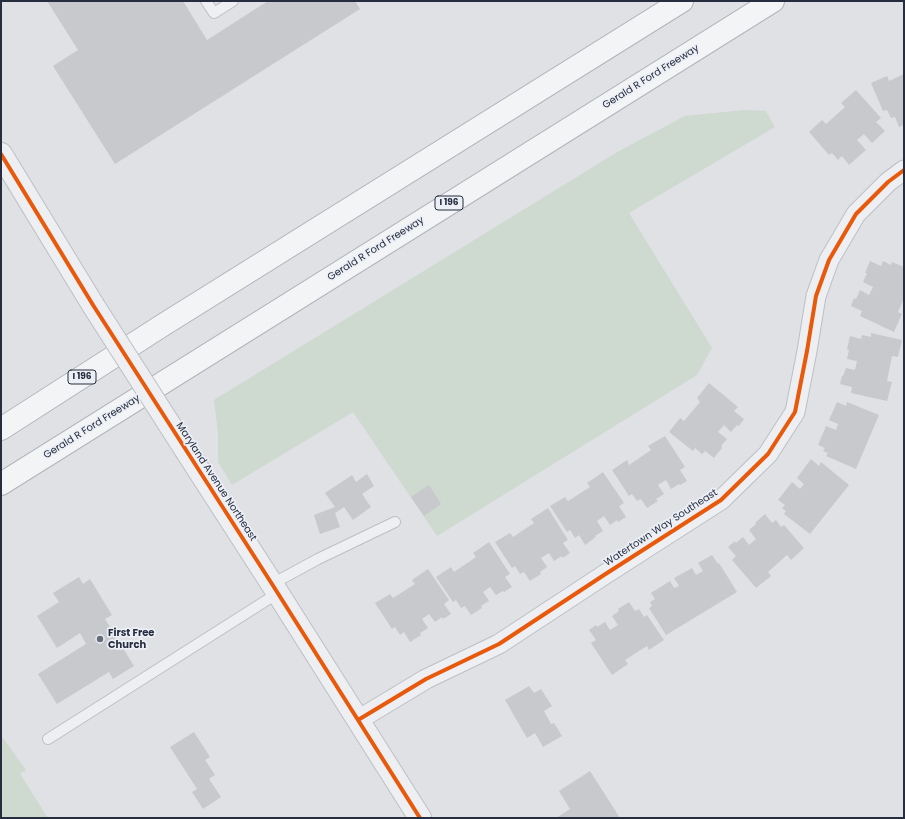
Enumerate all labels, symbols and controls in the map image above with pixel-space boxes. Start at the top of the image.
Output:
street label: Gerald R Ford Freeway [601,42,701,112]
road number: I 196 [435,196,463,210]
street label: Gerald R Ford Freeway [326,214,426,284]
road number: I 196 [68,370,96,384]
street label: Gerald R Ford Freeway [42,392,142,462]
street label: Maryland Avenue Northeast [173,420,259,544]
street label: Watertown Way Southeast [602,487,720,569]
place label: First Free Church [108,627,155,650]
marker: First Free Church [95,634,105,644]

